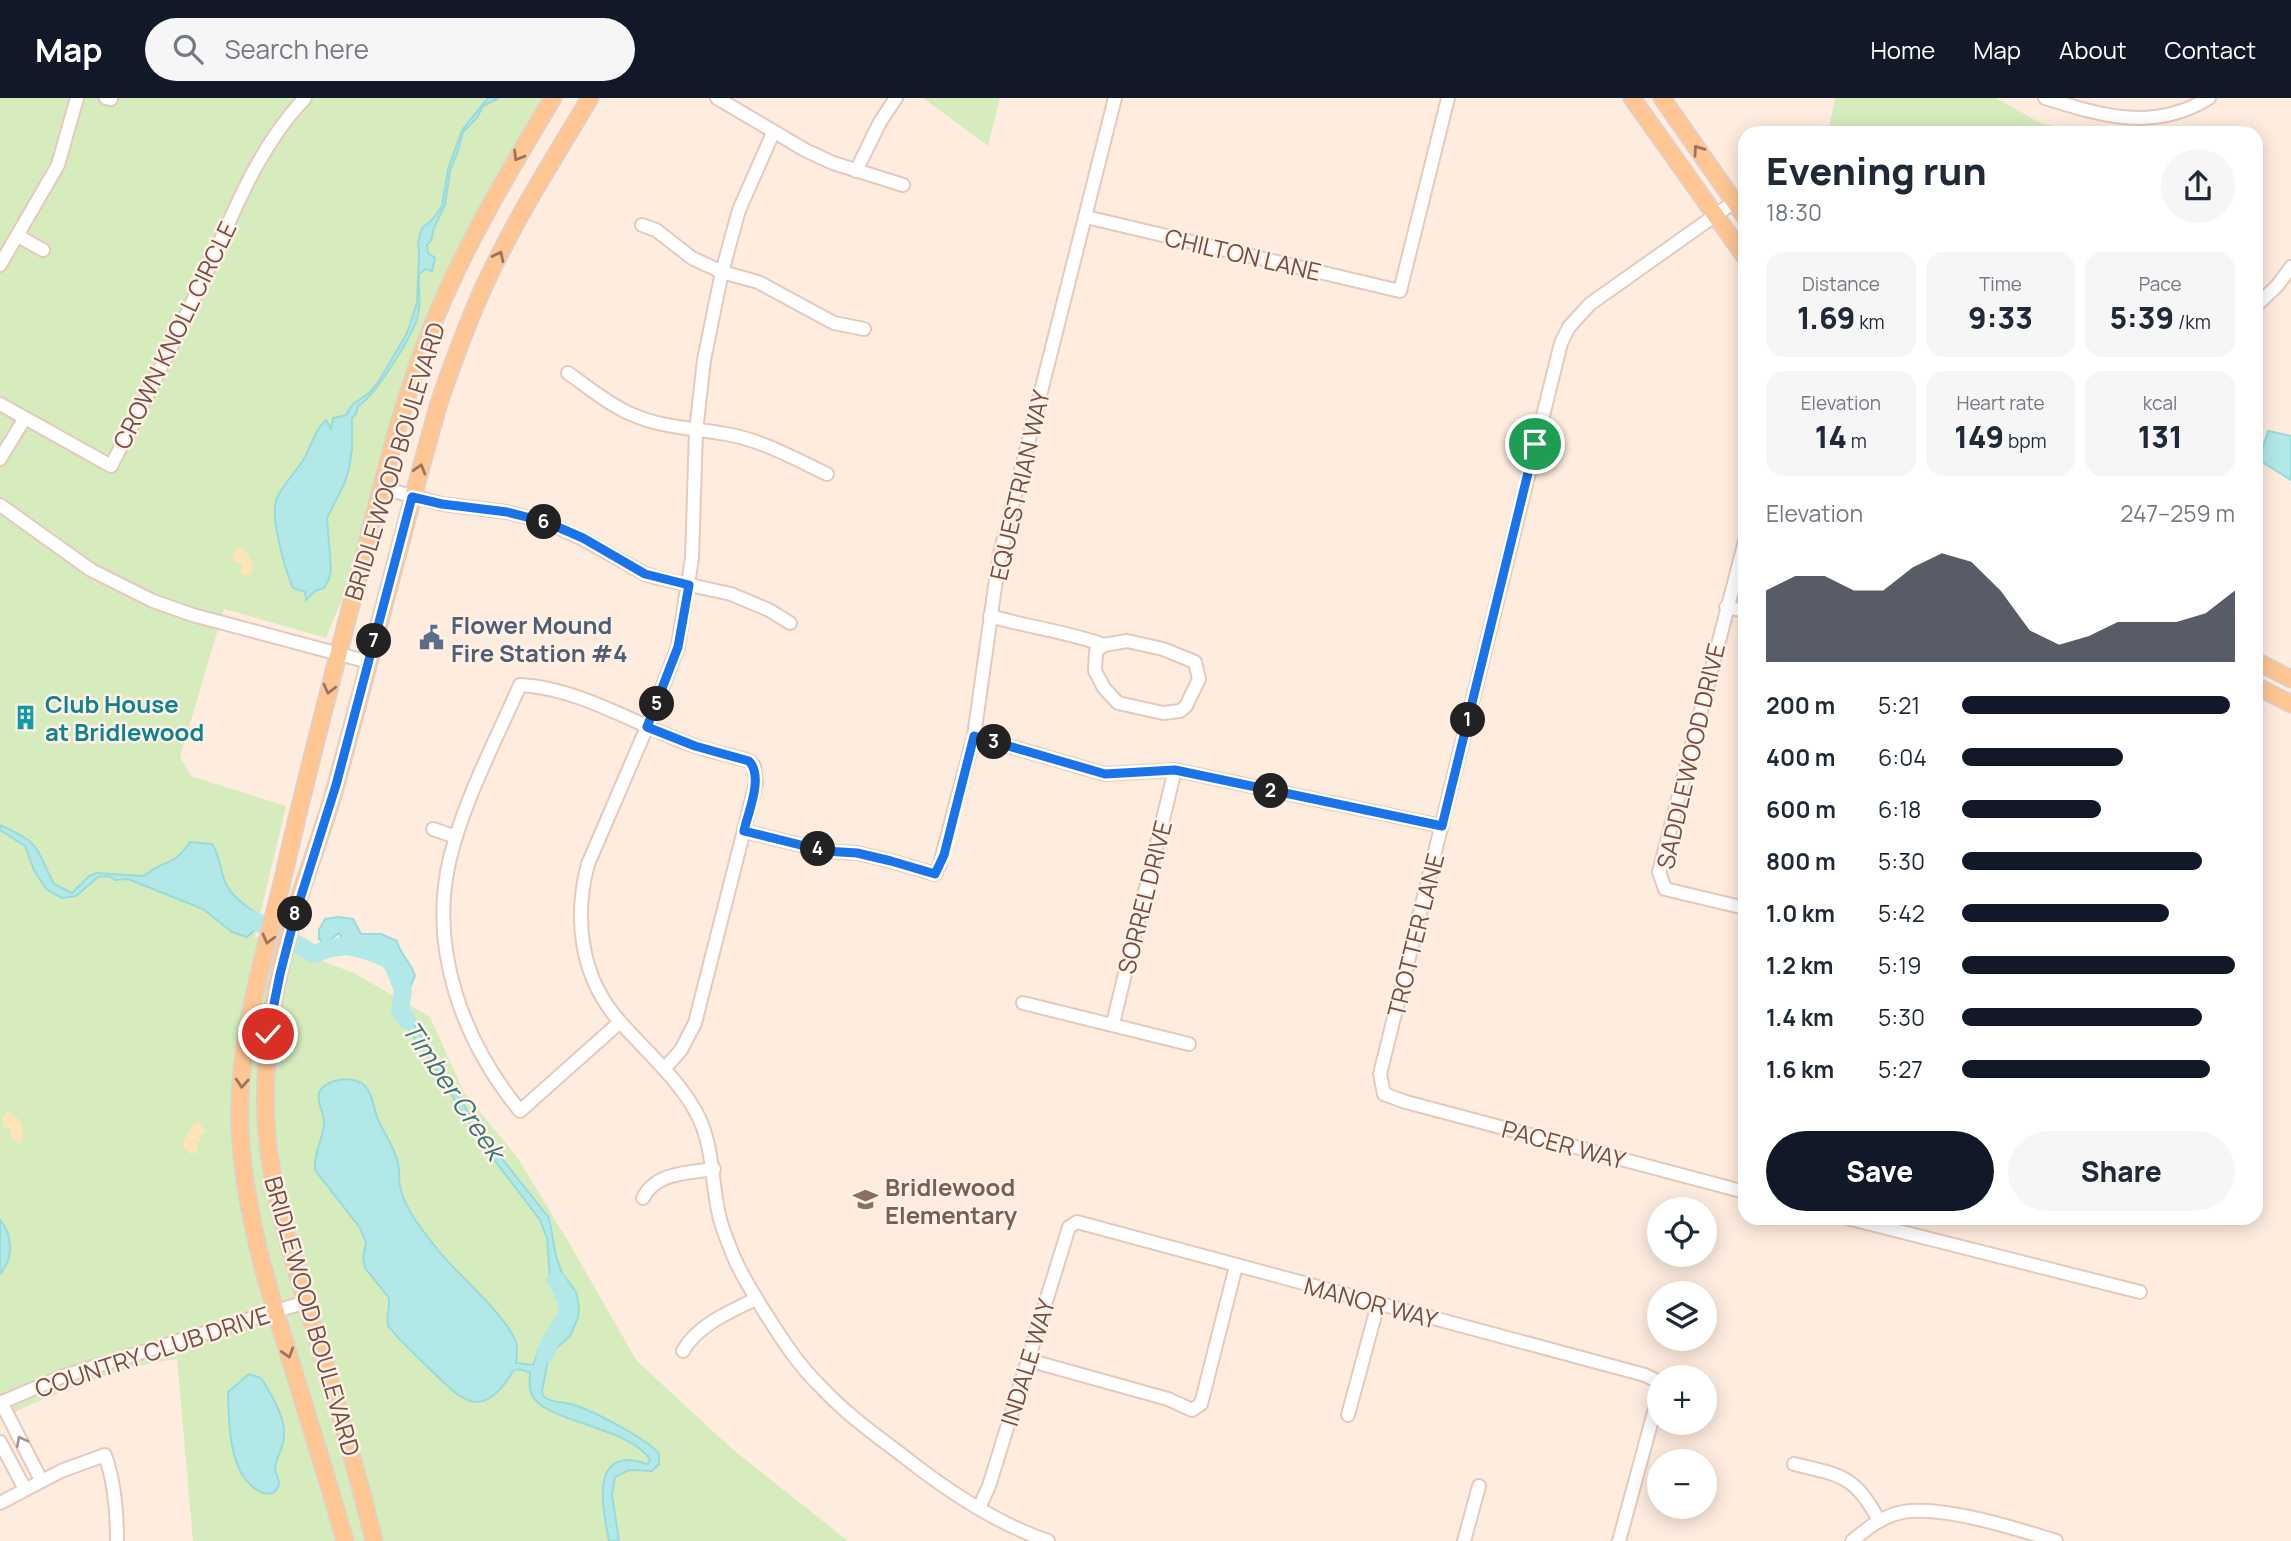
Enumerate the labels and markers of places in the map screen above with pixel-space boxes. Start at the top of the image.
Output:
pin [1505,414,1565,474]
pin: 6 [526,504,562,540]
place label: Flower Mound Fire Station #4 [451,608,628,669]
pin: 7 [356,624,392,658]
public building icon: Flower Mound Fire Station #4 [417,624,445,652]
pin: 5 [640,686,674,722]
place label: Club House at Bridlewood [45,687,204,748]
pin: 1 [1450,702,1486,738]
building icon: Club House at Bridlewood [11,703,39,731]
pin: 3 [976,724,1012,760]
pin: 2 [1254,774,1288,808]
pin: 4 [800,832,836,866]
pin: 8 [278,896,312,932]
pin [238,1004,298,1064]
place label: Bridlewood Elementary [885,1170,1018,1231]
school or university icon: Bridlewood Elementary [851,1186,879,1214]

